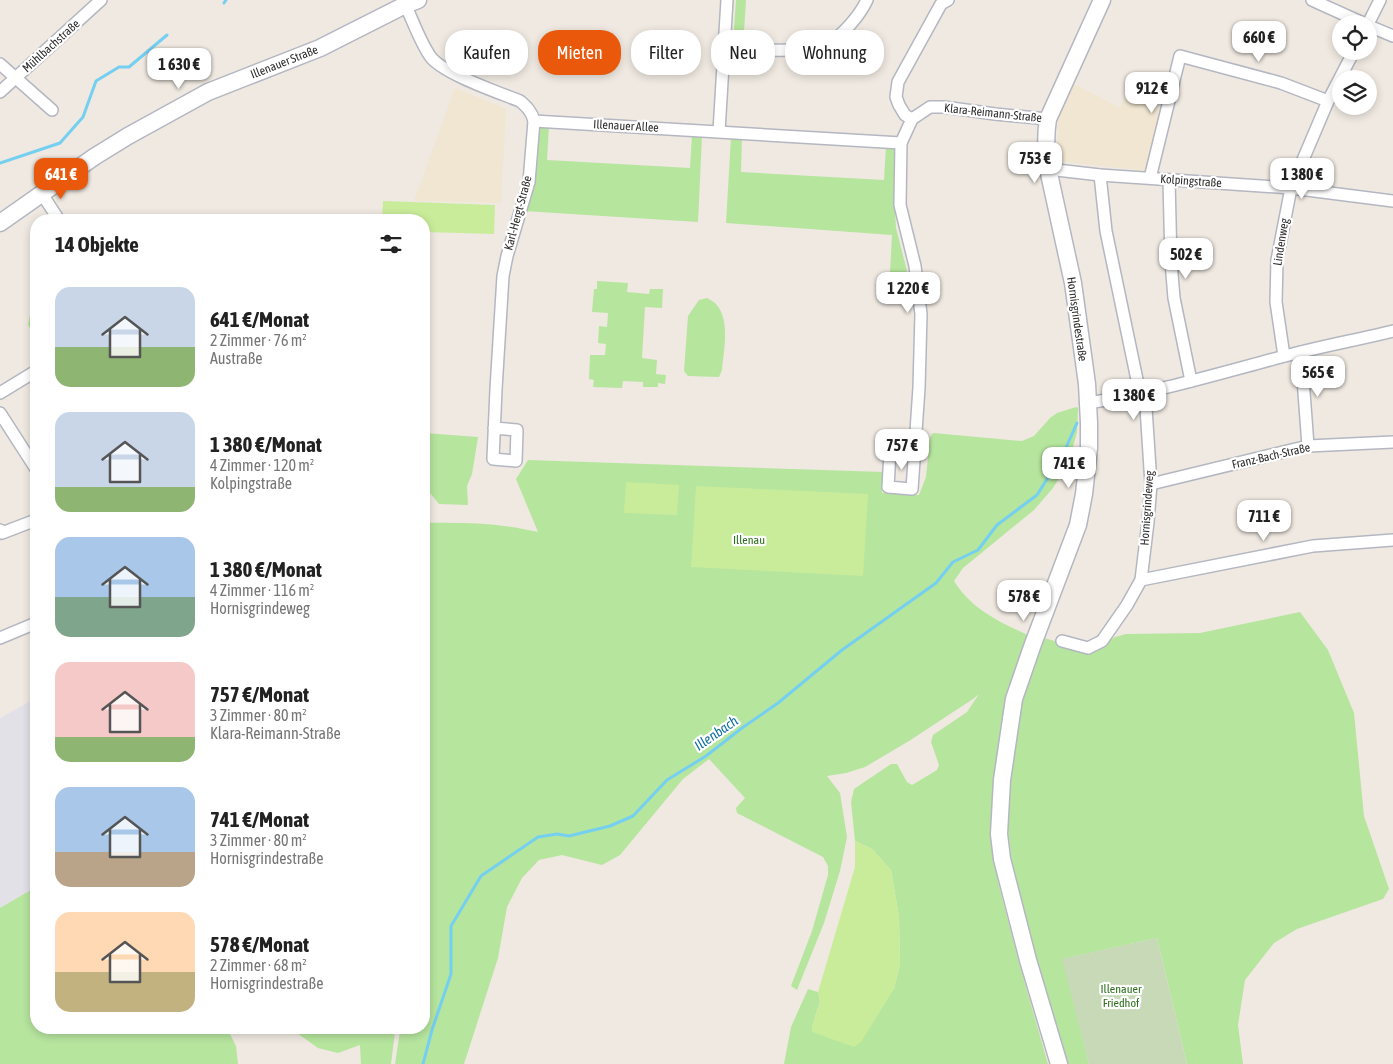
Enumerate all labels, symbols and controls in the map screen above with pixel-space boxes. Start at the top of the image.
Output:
map controls [1332,15,1377,115]
button: locate [1332,15,1377,60]
street label: Mühlbachstraße [20,17,82,75]
pin: 660 € [1224,20,1294,63]
text: 660 € [1243,28,1275,46]
chip: Kaufen [445,30,528,75]
chip: Mieten [538,30,621,75]
chip: Filter [631,30,701,75]
chip: Neu [711,30,775,75]
chip: Wohnung [785,30,884,75]
street label: Illenauer Straße [249,43,320,82]
pin: 1 630 € [133,48,225,90]
text: 1 630 € [158,55,200,73]
button: layers [1332,70,1377,115]
pin: 912 € [1117,72,1187,114]
text: 912 € [1136,79,1168,97]
street label: Klara-Reimann-Straße [944,101,1042,125]
street label: Illenauer Allee [593,117,659,135]
pin: 753 € [1000,142,1070,184]
text: 753 € [1019,149,1051,167]
pin: 641 € [26,158,96,200]
pin: 1 380 € [1256,158,1348,200]
text: 641 € [45,165,77,183]
text: 1 380 € [1281,165,1323,183]
street label: Kolpingstraße [1160,172,1222,190]
street label: Karl-Hergt-Straße [501,174,535,252]
street label: Lindenweg [1270,216,1292,267]
icon: filters [377,230,405,258]
text: 14 Objekte [55,232,139,256]
pin: 502 € [1151,238,1221,280]
text: 502 € [1170,245,1202,263]
pin: 1 220 € [862,272,954,314]
street label: Hornisgrindestraße [1064,276,1090,362]
text: 1 220 € [887,279,929,297]
icon: home [95,307,155,367]
text: 641 €/Monat [210,307,309,331]
text: 2 Zimmer · 76 m² [210,331,307,349]
text: Austraße [210,349,262,367]
pin: 565 € [1283,356,1353,398]
text: 565 € [1302,363,1334,381]
pin: 1 380 € [1088,378,1180,421]
text: 1 380 € [1113,386,1155,404]
pin: 757 € [867,428,937,471]
icon: home [95,432,155,492]
text: 1 380 €/Monat [210,432,322,456]
text: 757 € [886,436,918,454]
street label: Franz-Bach-Straße [1231,440,1311,472]
pin: 741 € [1034,446,1104,489]
text: 741 € [1053,454,1085,472]
text: 4 Zimmer · 120 m² [210,456,314,474]
street label: Hornisgrindeweg [1137,469,1157,546]
text: Kolpingstraße [210,474,292,492]
pin: 711 € [1229,500,1299,542]
text: 711 € [1248,507,1280,525]
park label: Illenau [733,533,765,547]
icon: home [95,557,155,617]
text: 1 380 €/Monat [210,557,322,581]
pin: 578 € [989,580,1059,622]
text: 4 Zimmer · 116 m² [210,581,314,599]
text: 578 € [1008,587,1040,605]
text: Hornisgrindeweg [210,599,310,617]
icon: home [95,682,155,742]
text: 757 €/Monat [210,682,309,706]
text: 3 Zimmer · 80 m² [210,706,307,724]
water label: Illenbach [691,712,741,754]
text: Klara-Reimann-Straße [210,724,341,742]
icon: home [95,807,155,867]
text: 741 €/Monat [210,807,309,831]
text: 3 Zimmer · 80 m² [210,831,307,849]
text: Hornisgrindestraße [210,849,323,867]
icon: home [95,932,155,992]
text: 578 €/Monat [210,932,309,956]
text: 2 Zimmer · 68 m² [210,956,307,974]
text: Hornisgrindestraße [210,974,323,992]
park label: Illenauer Friedhof [1101,982,1142,1010]

